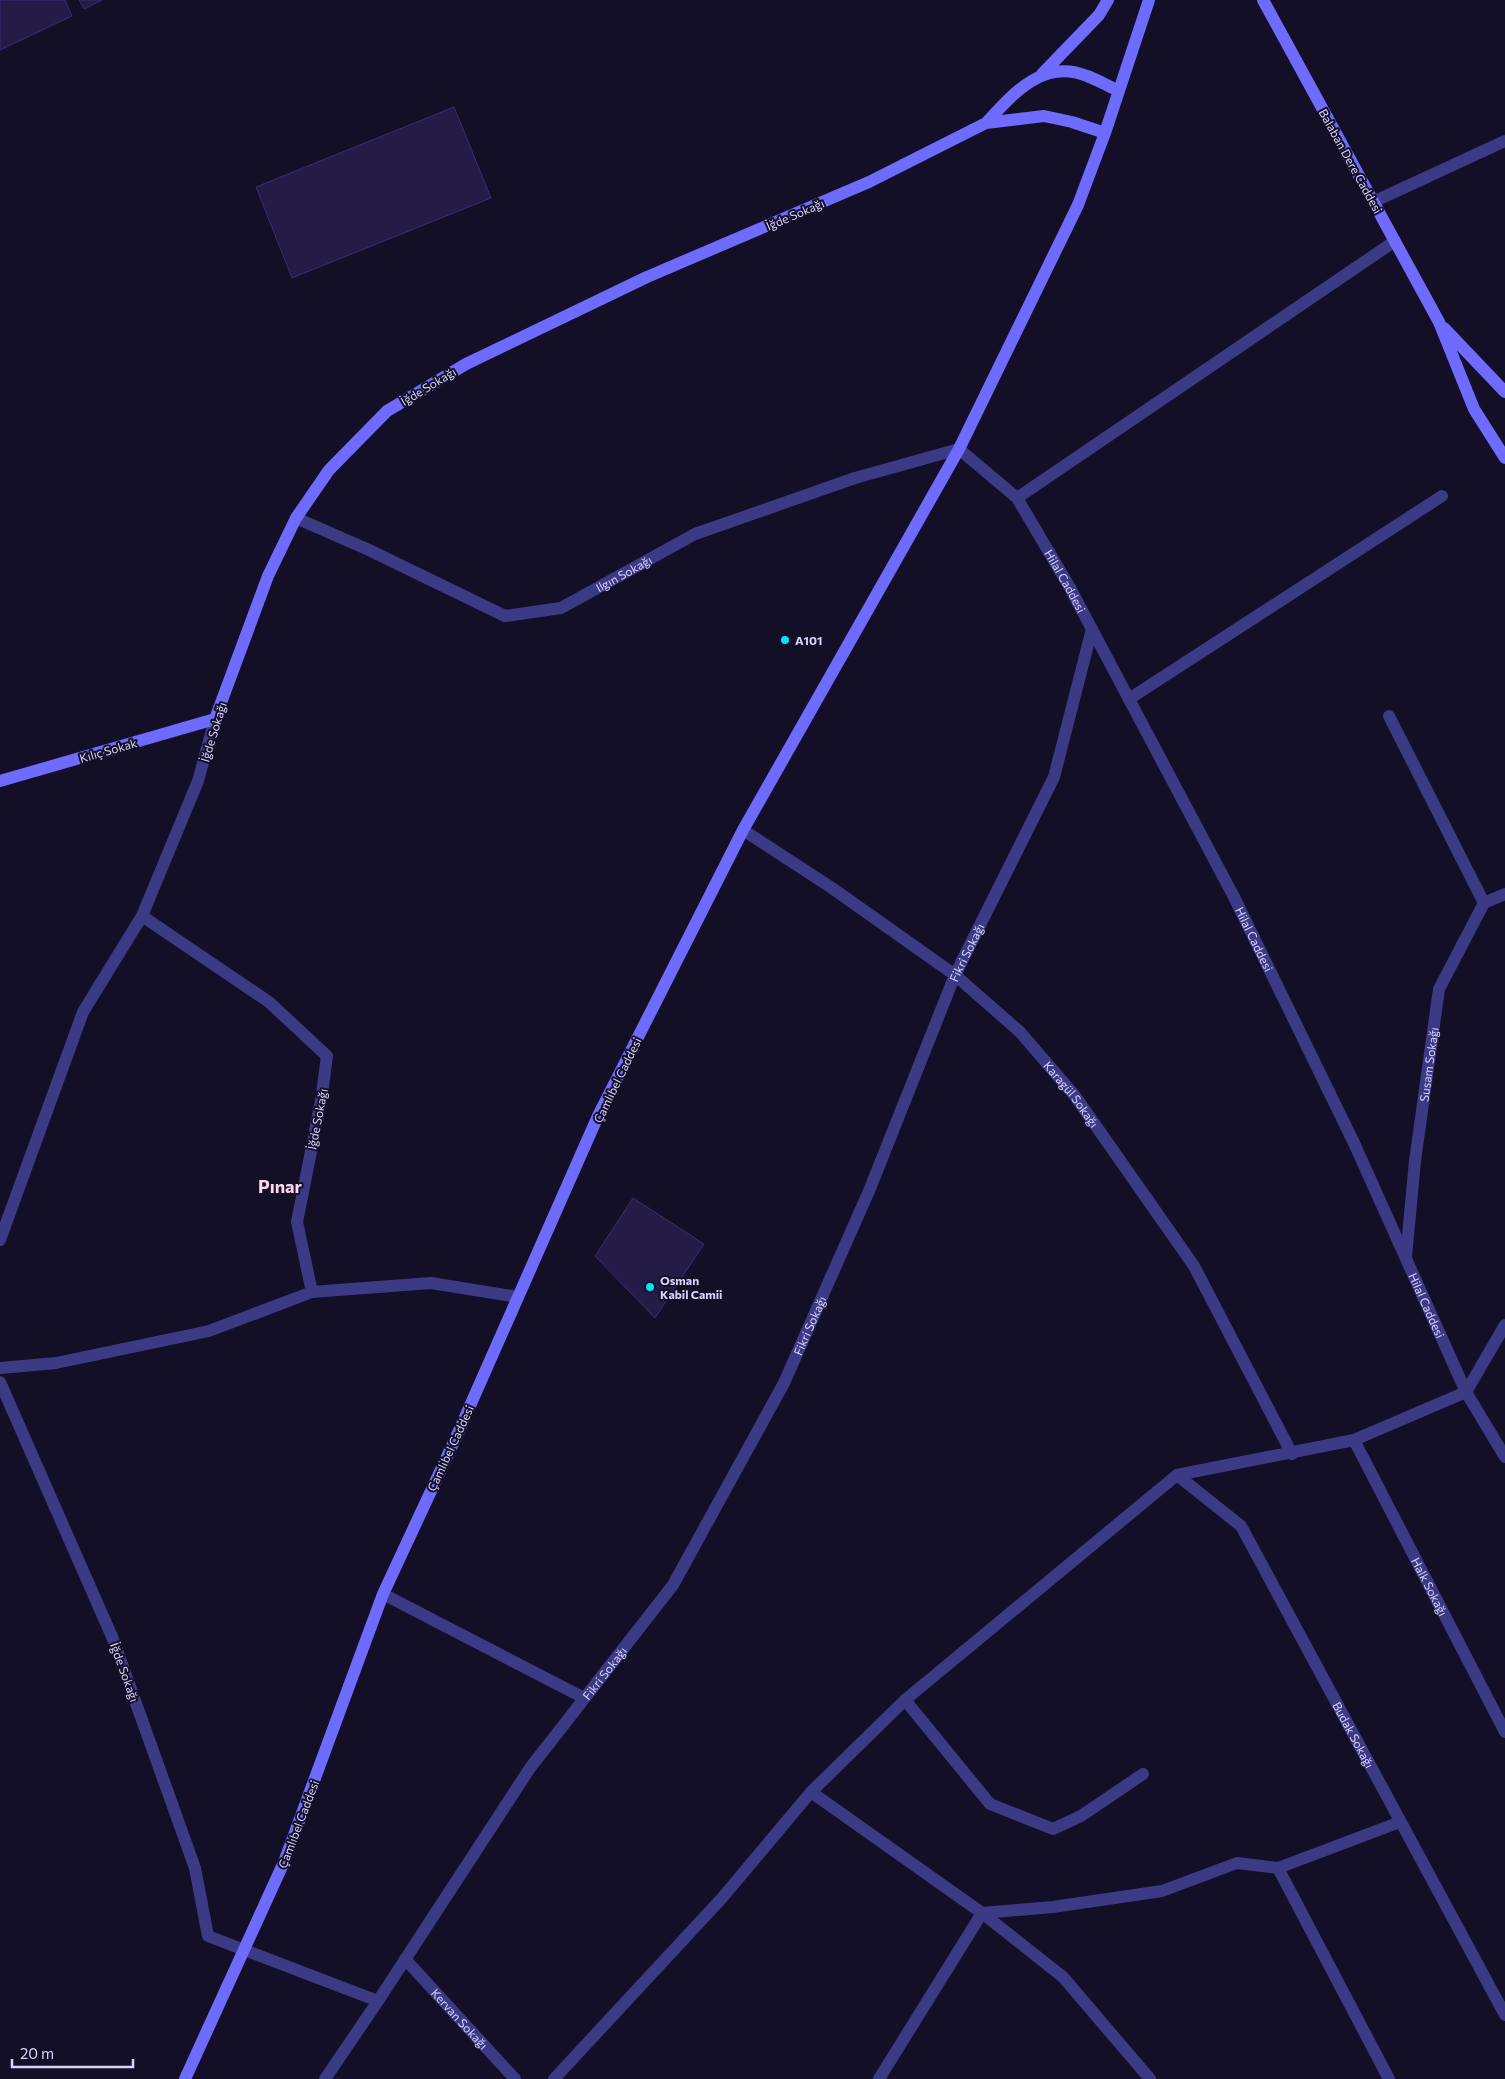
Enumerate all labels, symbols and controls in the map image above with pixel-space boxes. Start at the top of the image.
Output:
street label: Balaban Dere Caddesi [1316,106,1386,216]
street label: İğde Sokağı [764,195,826,233]
street label: İğde Sokağı [398,364,458,408]
street label: Hilal Caddesi [1042,547,1089,615]
street label: Ilgın Sokağı [593,552,654,594]
place label: A101 [795,633,822,647]
marker: A101 [779,634,791,646]
street label: İğde Sokağı [197,700,229,764]
street label: Kılıç Sokak [78,735,139,765]
street label: Hilal Caddesi [1233,904,1276,974]
street label: Fikri Sokağı [946,921,987,983]
street label: Susam Sokağı [1416,1026,1441,1102]
street label: Çamlıbel Caddesi [590,1035,644,1125]
street label: Karagül Sokağı [1041,1058,1102,1130]
street label: İğde Sokağı [304,1087,330,1151]
district label: Pınar [258,1175,303,1197]
street label: Hilal Caddesi [1406,1271,1448,1340]
place label: Osman Kabil Camii [660,1273,722,1301]
marker: Osman Kabil Camii [644,1281,656,1293]
street label: Fikri Sokağı [790,1294,829,1357]
street label: Çamlıbel Caddesi [424,1403,476,1493]
street label: Halk Sokağı [1409,1555,1451,1618]
street label: İğde Sokağı [108,1641,142,1703]
street label: Fikri Sokağı [579,1644,629,1702]
street label: Budak Sokağı [1330,1699,1377,1770]
street label: Çamlıbel Caddesi [275,1778,321,1870]
street label: Kervan Sokağı [429,1986,491,2052]
scale bar [12,2036,134,2068]
text: 20 m [20,2044,54,2062]

